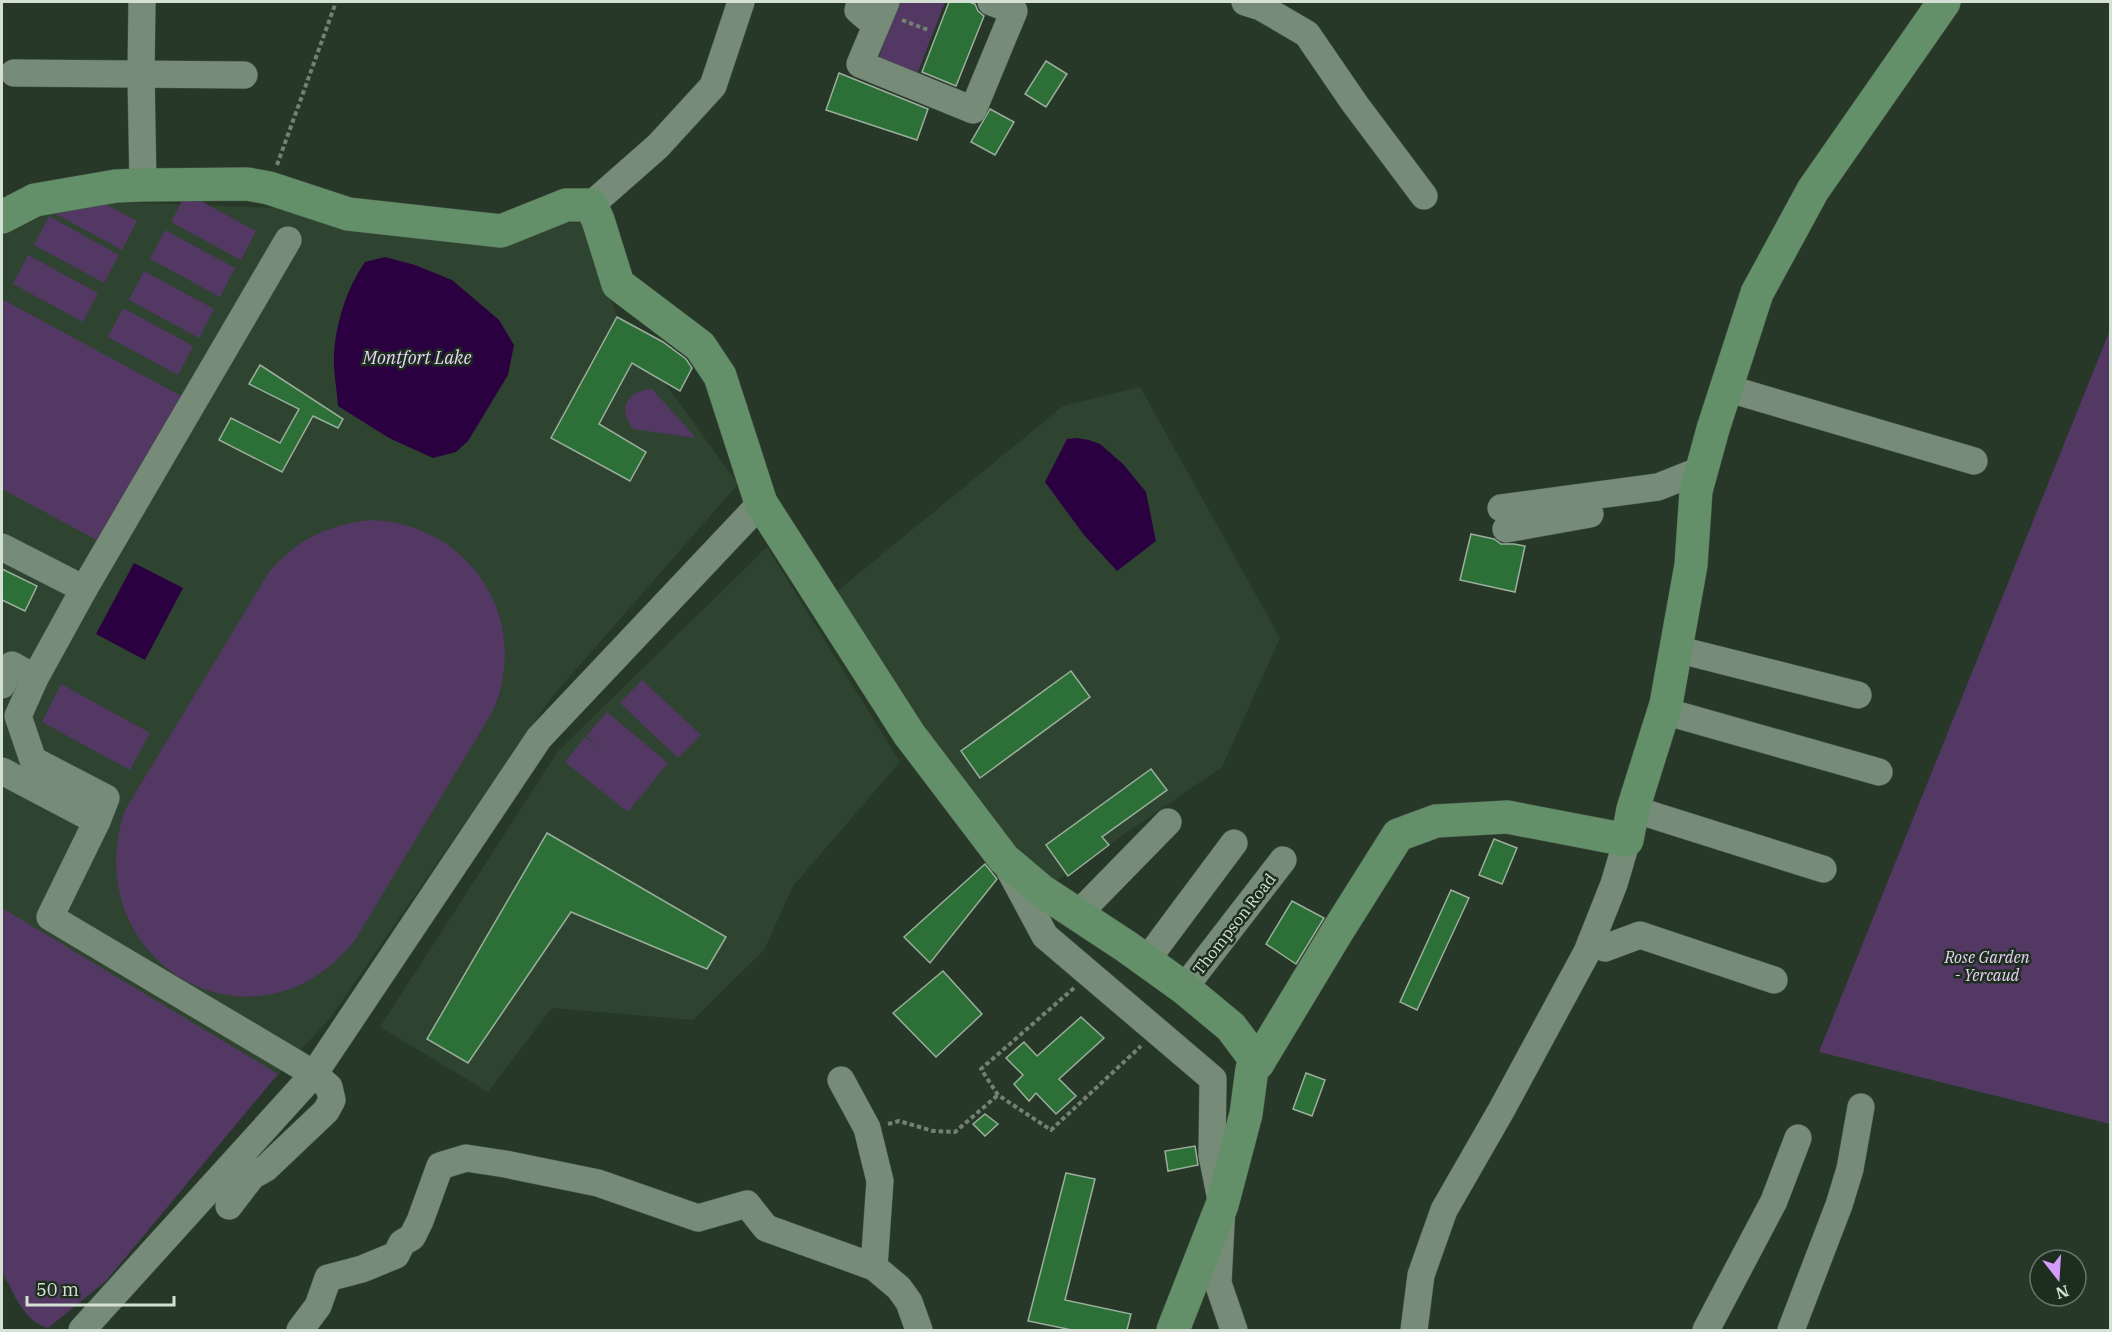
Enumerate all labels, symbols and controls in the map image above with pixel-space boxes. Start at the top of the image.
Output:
water label: Montfort Lake [361,346,472,369]
street label: Thompson Road [1188,869,1280,979]
park label: Rose Garden - Yercaud [1943,947,2030,985]
north arrow [2028,1248,2088,1308]
scale bar [27,1269,174,1307]
text: 50 m [36,1278,79,1301]
text: N [2053,1281,2071,1304]

